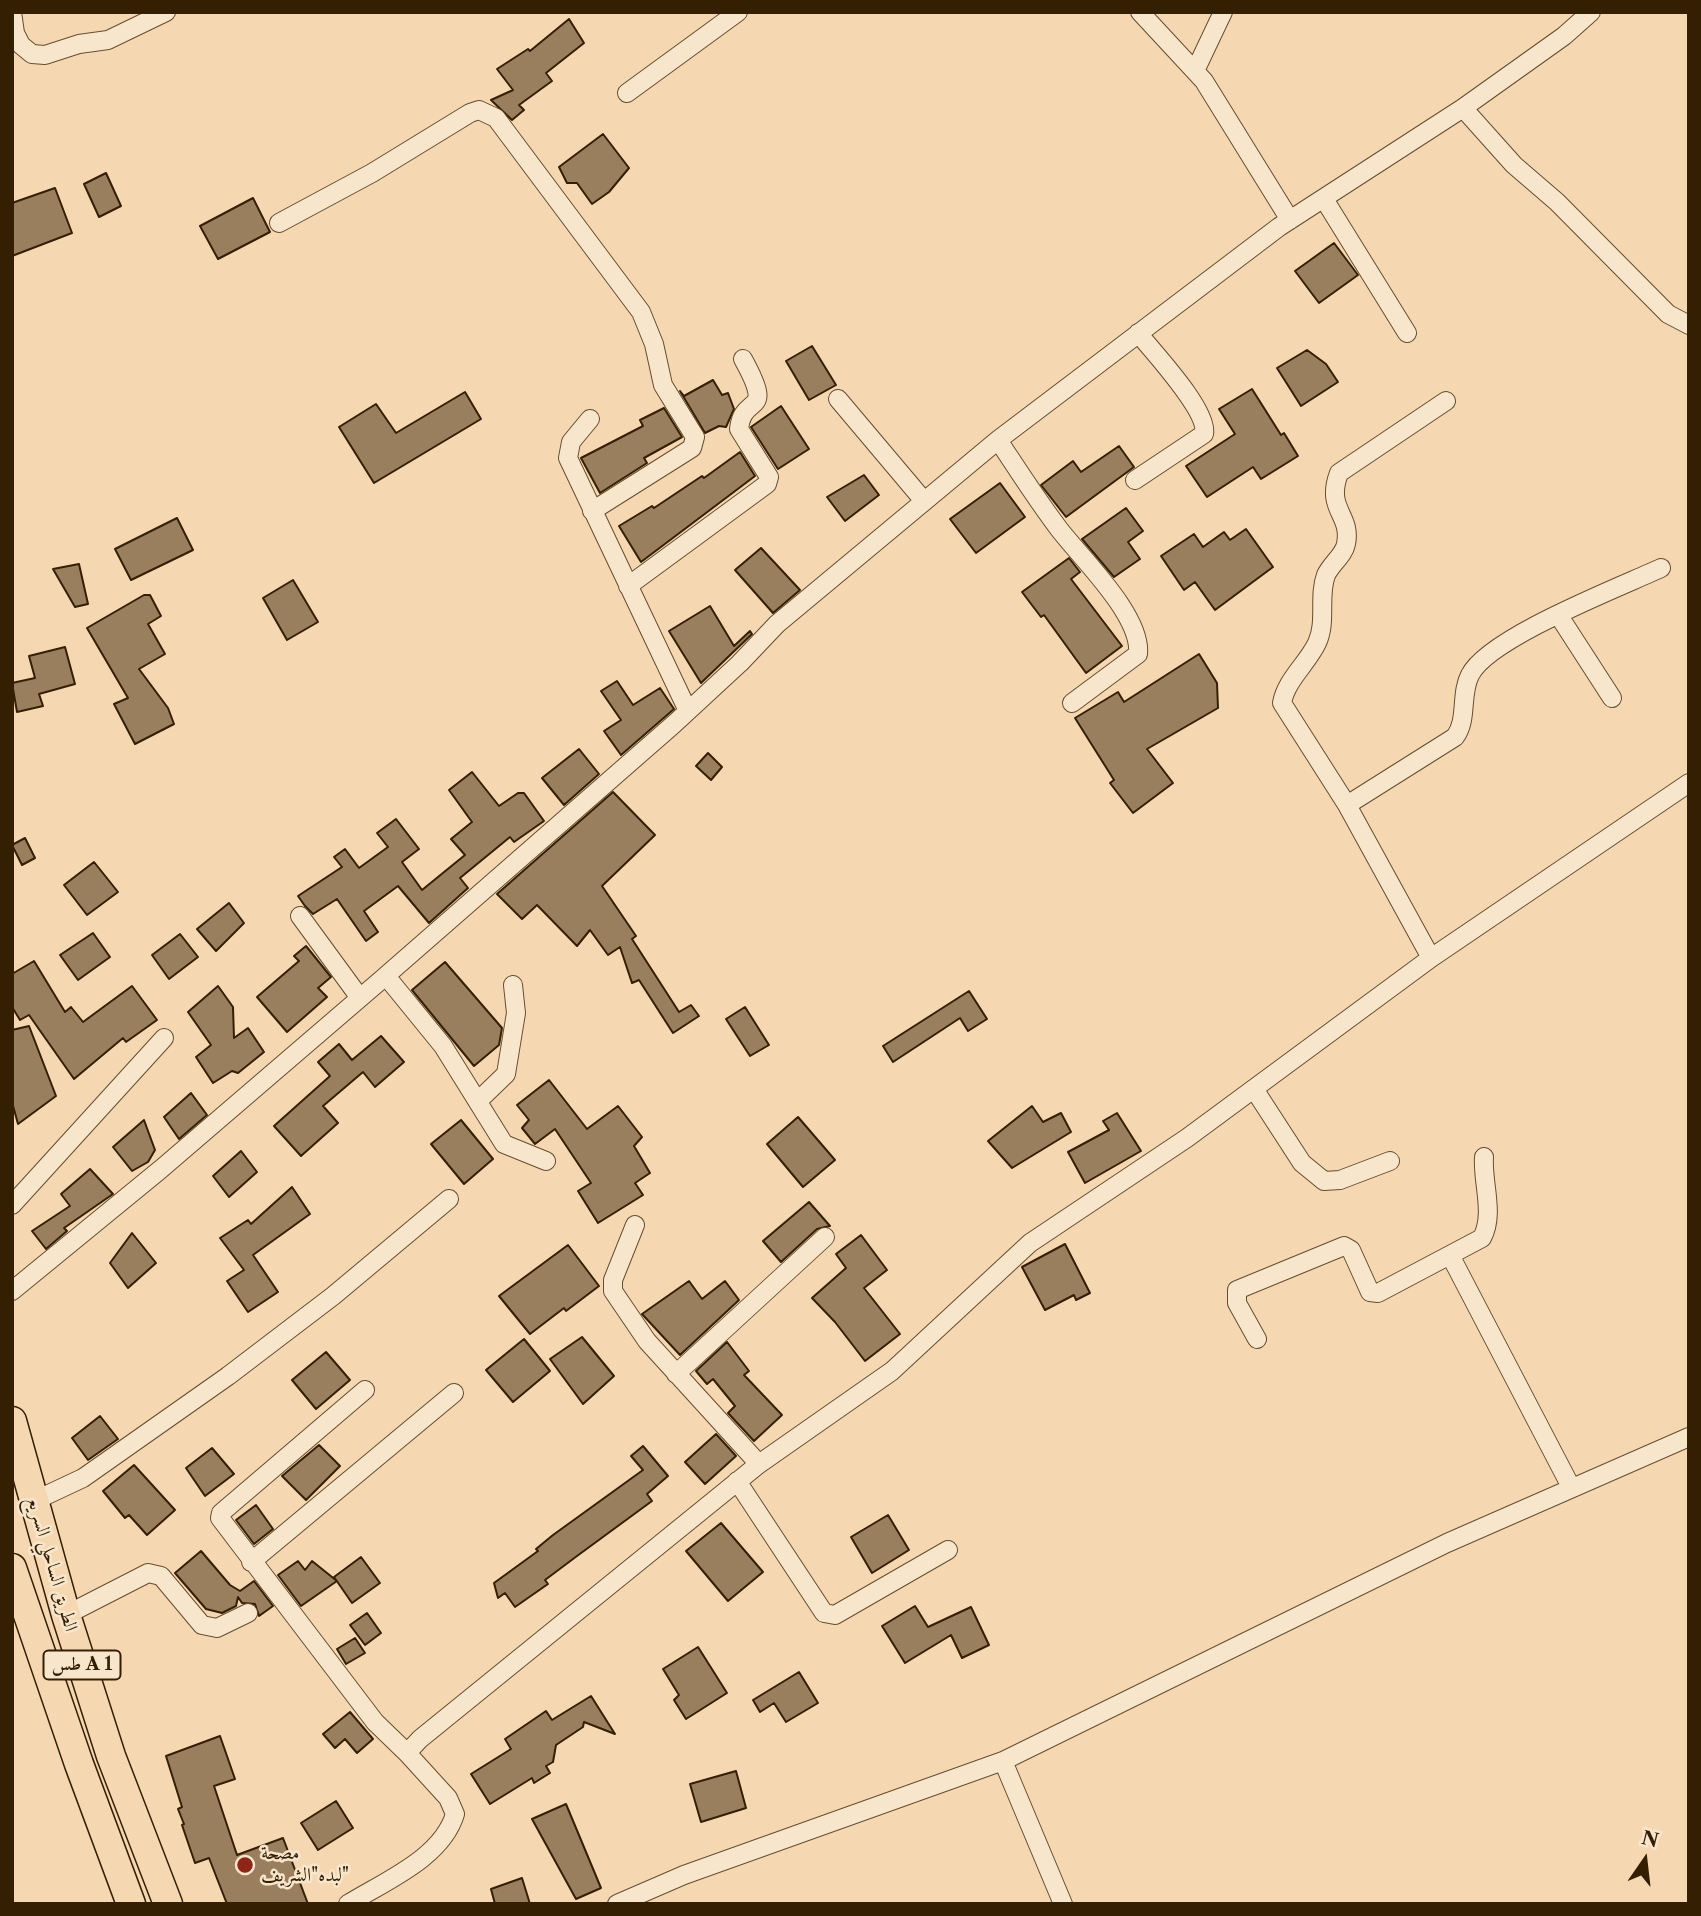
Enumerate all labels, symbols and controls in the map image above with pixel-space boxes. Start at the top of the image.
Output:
street label: الطريق الساحلي السريع [22,1494,82,1634]
road number: طس A 1 [43,1650,120,1680]
north arrow [1610,1825,1680,1895]
text: N [1639,1826,1661,1852]
place label: مصحة لبده"الشريف" [261,1843,349,1887]
marker: مصحة لبده"الشريف" [235,1855,255,1875]

